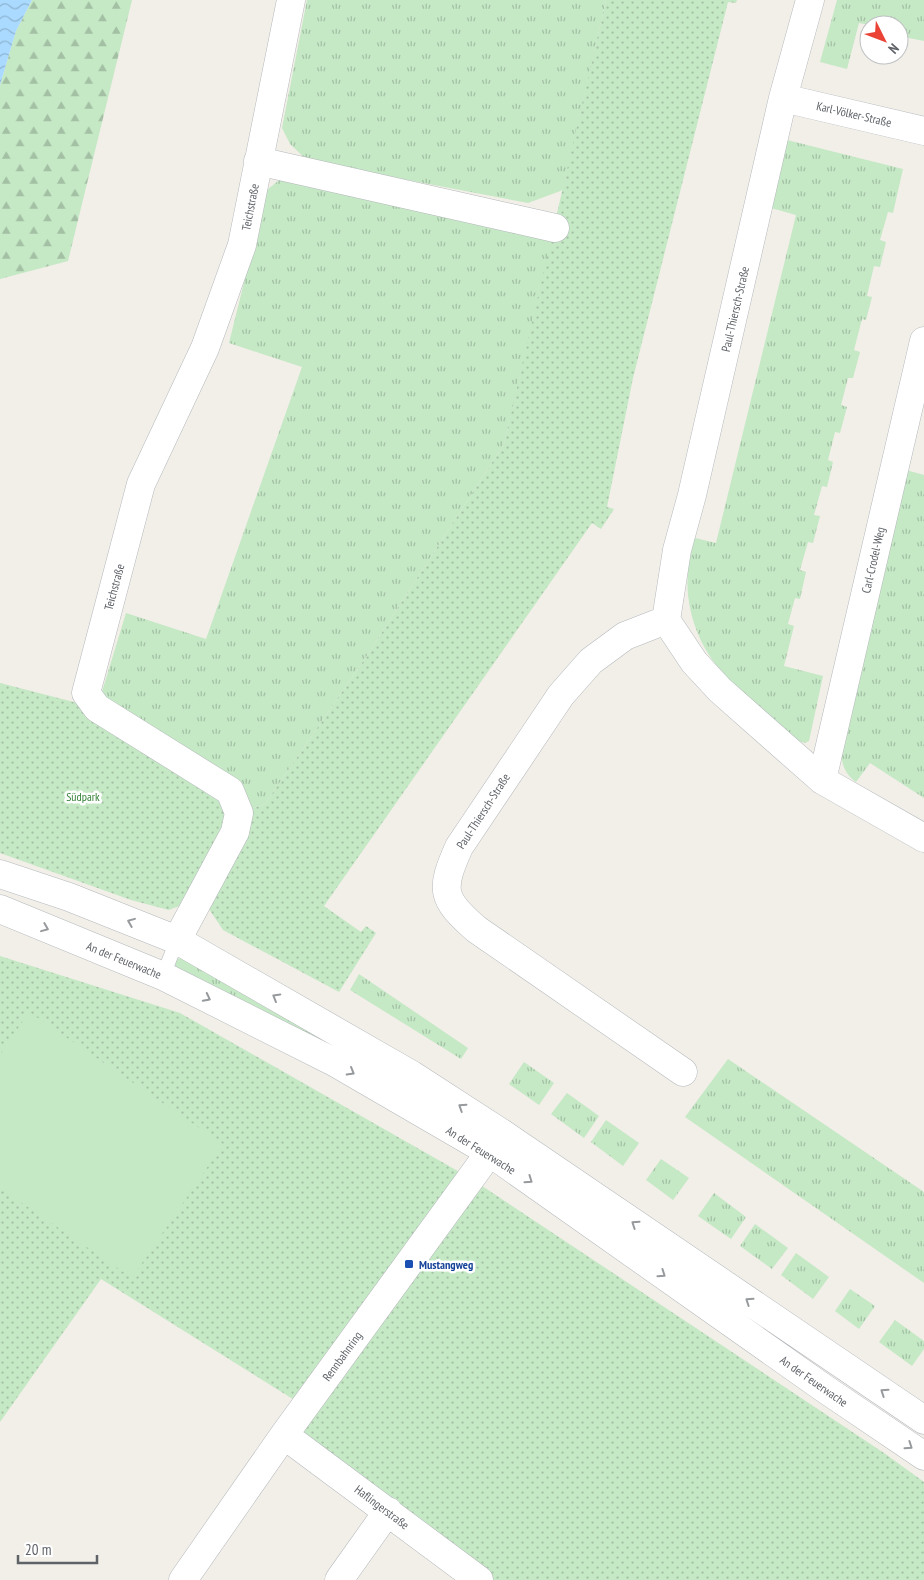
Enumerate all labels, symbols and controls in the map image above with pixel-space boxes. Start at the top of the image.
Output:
north arrow [859,15,909,65]
text: N [884,40,903,58]
street label: Karl-Völker-Straße [815,98,893,130]
street label: Teichstraße [238,182,262,232]
street label: Paul-Thiersch-Straße [718,265,752,353]
street label: Carl-Crodel-Weg [858,525,888,595]
street label: Teichstraße [101,562,127,612]
street label: Paul-Thiersch-Straße [453,770,513,852]
park label: Südpark [66,789,100,804]
one-way arrow [127,918,136,928]
one-way arrow [40,921,49,932]
street label: An der Feuerwache [84,938,164,982]
one-way arrow [202,992,211,1002]
one-way arrow [273,994,282,1004]
one-way arrow [346,1066,355,1076]
one-way arrow [458,1104,468,1113]
street label: An der Feuerwache [443,1123,519,1177]
one-way arrow [523,1174,533,1183]
one-way arrow [631,1221,641,1230]
place label: Mustangweg [419,1257,473,1272]
marker: Mustangweg [403,1258,415,1270]
one-way arrow [656,1268,666,1277]
one-way arrow [745,1298,755,1307]
street label: Rennbahnring [319,1328,365,1384]
street label: An der Feuerwache [777,1352,851,1410]
one-way arrow [880,1389,889,1398]
one-way arrow [903,1440,913,1449]
street label: Haflingerstraße [352,1482,412,1532]
scale bar [18,1532,96,1564]
text: 20 m [25,1540,51,1559]

